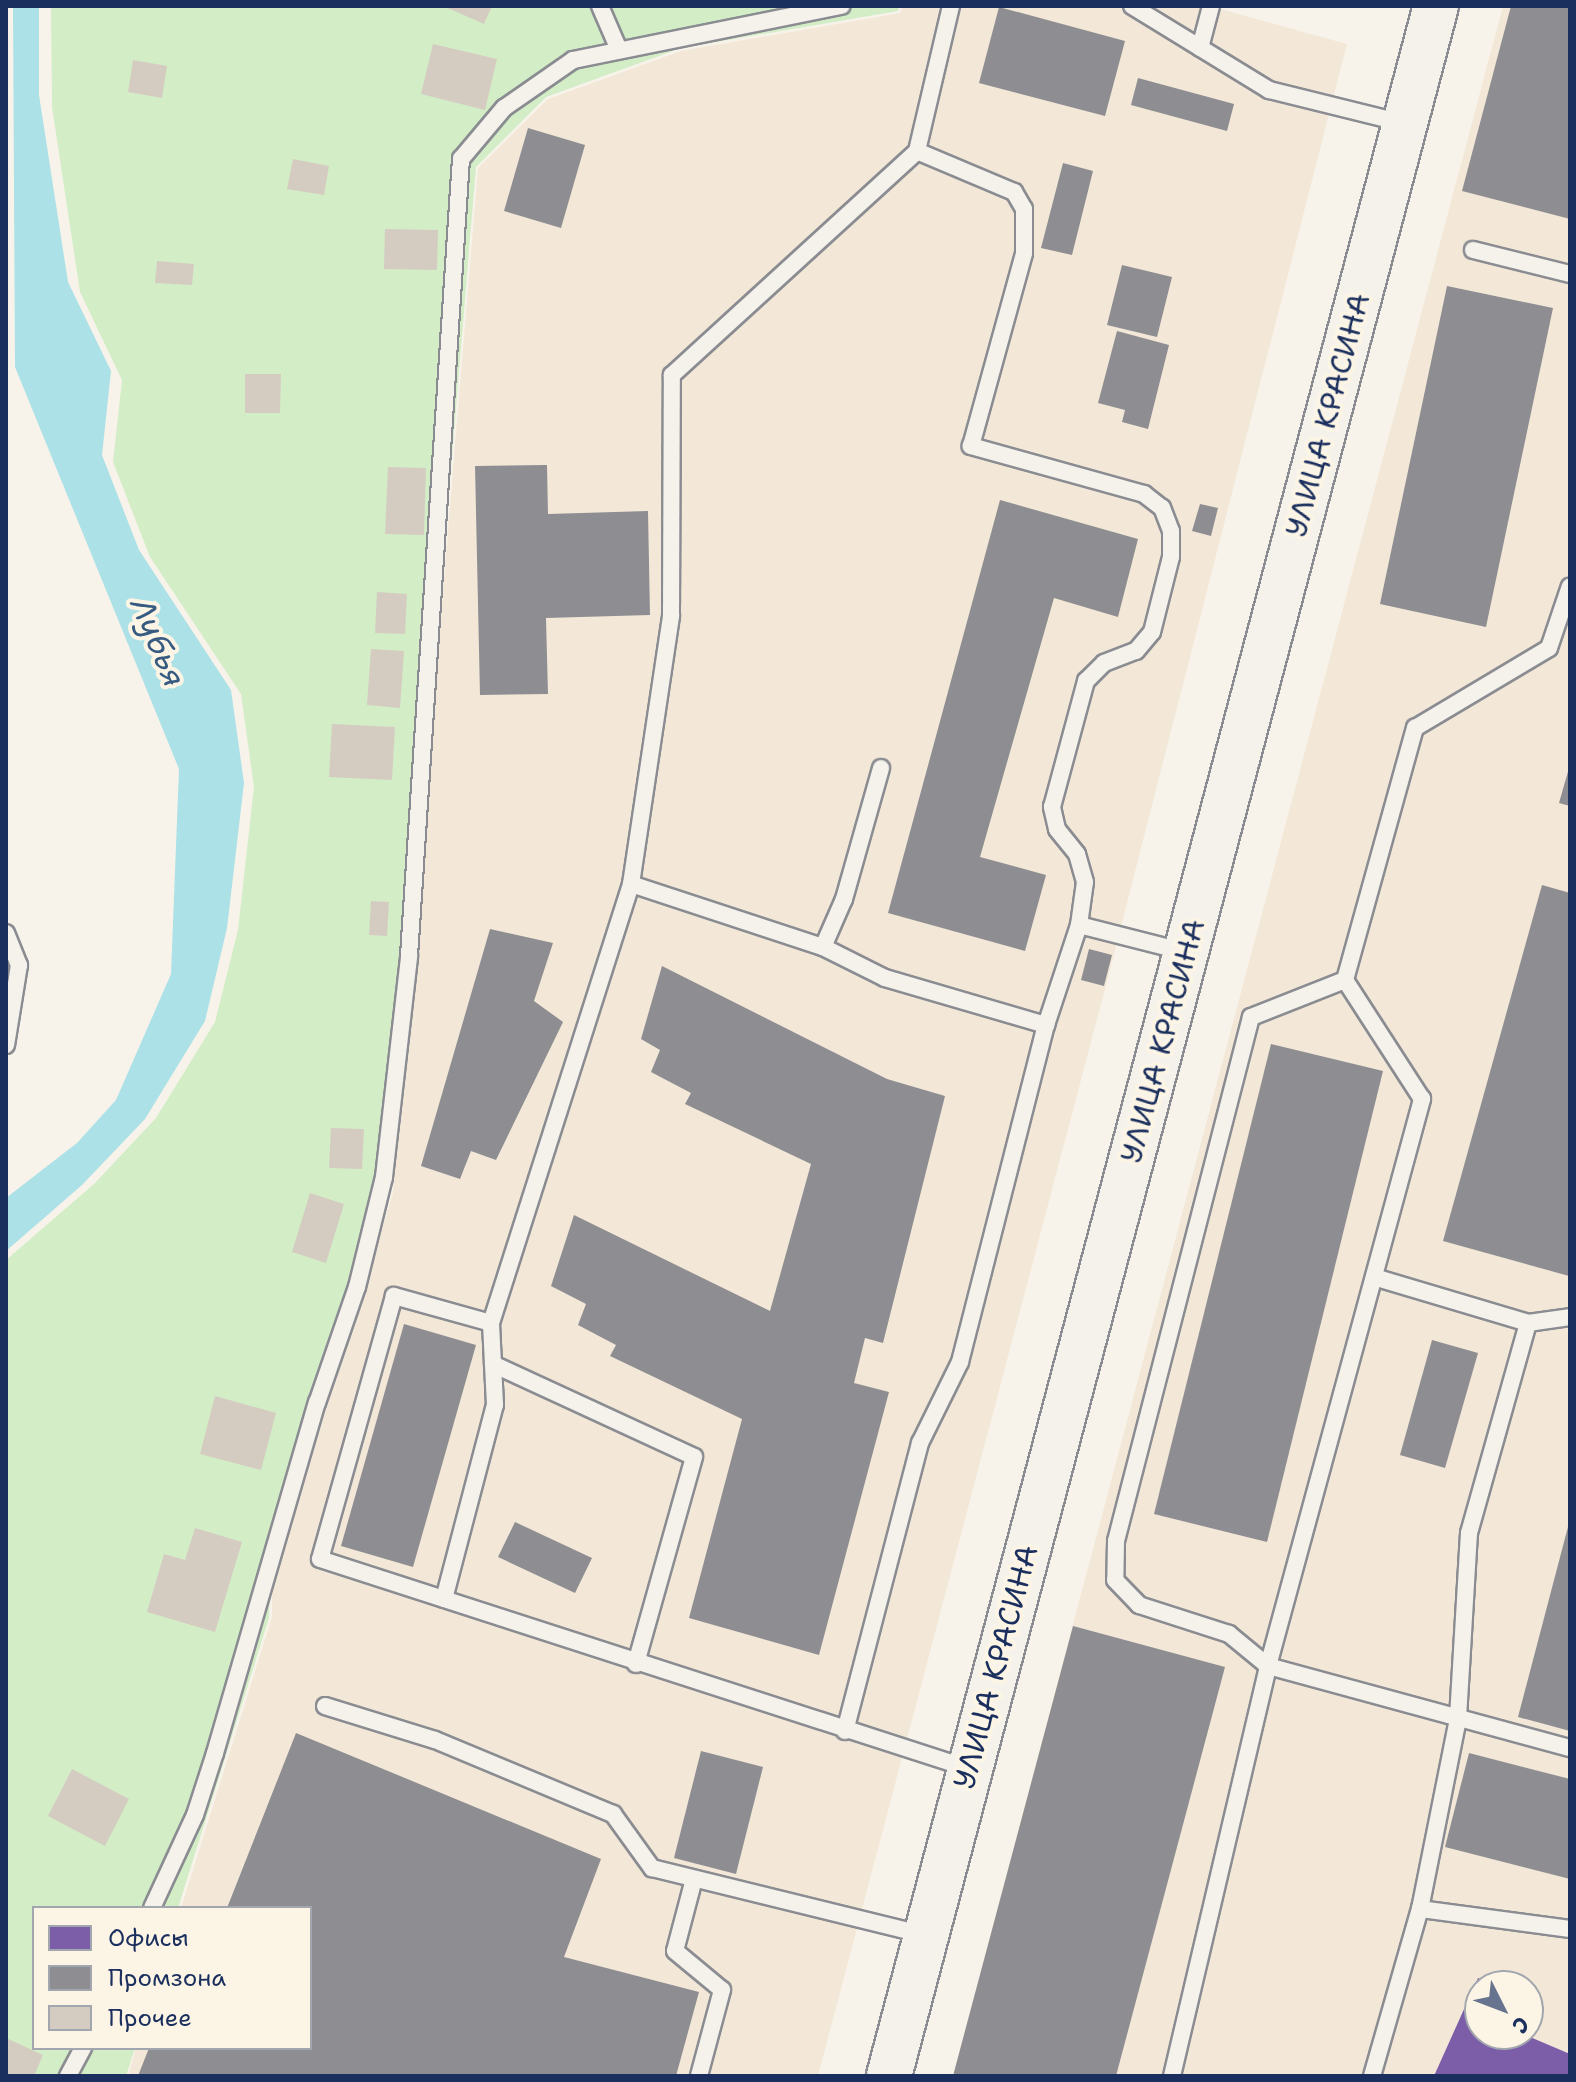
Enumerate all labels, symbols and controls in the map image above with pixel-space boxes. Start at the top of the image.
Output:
street label: УЛИЦА КРАСИНА [1278,289,1378,541]
water label: Лубья [122,592,194,692]
street label: УЛИЦА КРАСИНА [1113,915,1213,1167]
street label: УЛИЦА КРАСИНА [946,1541,1046,1793]
legend [32,1906,312,2050]
text: Офисы [108,1922,189,1954]
text: Промзона [108,1962,226,1994]
north arrow [1464,1970,1544,2050]
text: Прочее [108,2002,192,2034]
text: С [1505,2010,1536,2040]

